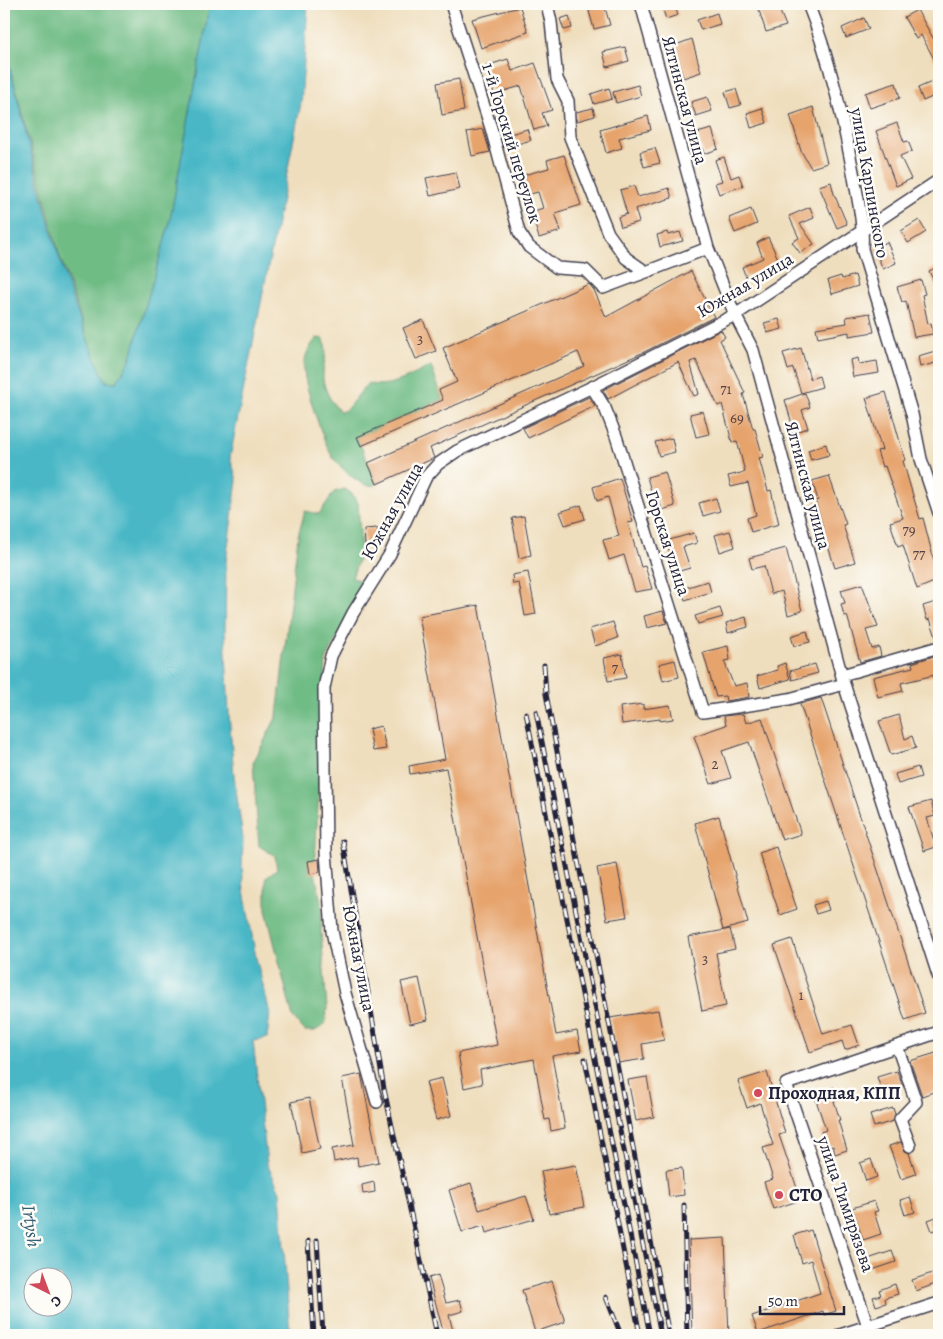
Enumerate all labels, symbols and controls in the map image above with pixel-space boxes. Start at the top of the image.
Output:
street label: Ялтинская улица [656,33,714,168]
street label: 1-й Горский переулок [476,60,548,226]
street label: улица Карпинского [845,105,895,260]
street label: Южная улица [692,246,798,323]
house number: 3 [417,329,423,349]
house number: 71 [720,379,732,399]
house number: 69 [730,408,744,428]
street label: Ялтинская улица [779,418,837,553]
street label: Южная улица [355,457,429,564]
street label: Горская улица [640,487,697,599]
house number: 79 [902,520,916,540]
house number: 77 [913,544,926,564]
house number: 7 [612,658,619,678]
house number: 2 [711,754,719,774]
street label: Южная улица [337,902,381,1014]
house number: 3 [702,949,708,969]
house number: 1 [798,985,804,1005]
place label: Проходная, КПП [768,1081,901,1105]
marker: Проходная, КПП [752,1087,764,1099]
street label: улица Тимирязева [811,1132,881,1276]
place label: СТО [789,1183,822,1207]
marker: СТО [773,1189,785,1201]
water label: Irtysh [15,1203,47,1249]
north arrow [22,1266,72,1316]
scale bar [760,1284,844,1316]
text: С [47,1291,66,1311]
text: 50 m [768,1291,798,1311]

